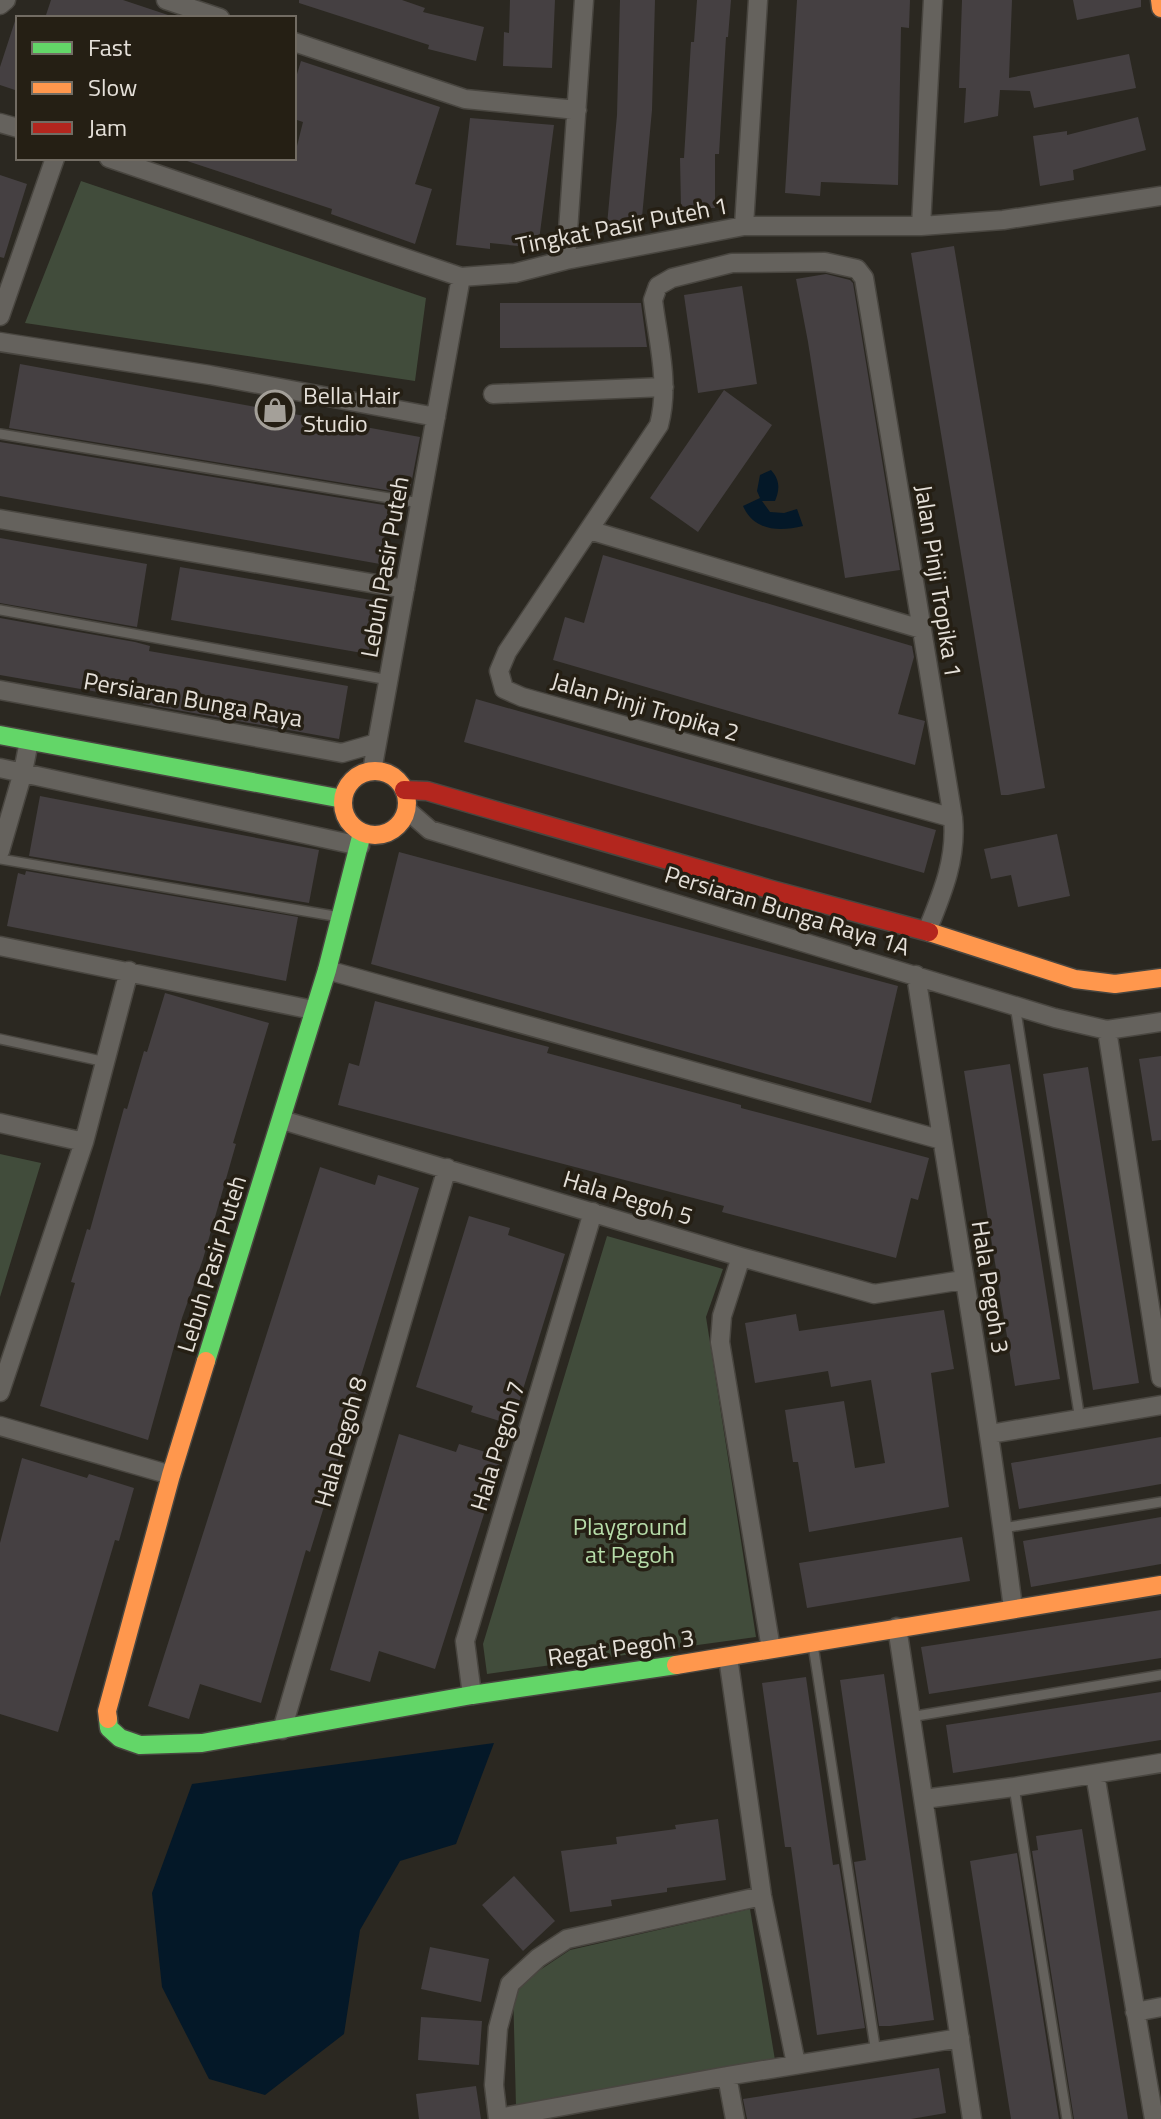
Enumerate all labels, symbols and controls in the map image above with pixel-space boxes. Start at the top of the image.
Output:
legend [16,16,296,160]
text: Fast [88,29,132,65]
text: Slow [88,69,137,105]
text: Jam [88,109,127,145]
street label: Tingkat Pasir Puteh 1 [513,187,731,263]
place label: Bella Hair Studio [303,377,400,441]
shop icon: Bella Hair Studio [254,389,296,431]
street label: Lebuh Pasir Puteh [350,473,418,660]
street label: Jalan Pinji Tropika 1 [906,482,972,680]
street label: Persiaran Bunga Raya [81,662,305,736]
street label: Jalan Pinji Tropika 2 [547,662,744,750]
street label: Persiaran Bunga Raya 1A [660,856,914,964]
street label: Hala Pegoh 5 [559,1160,698,1234]
street label: Lebuh Pasir Puteh [167,1171,255,1357]
street label: Hala Pegoh 3 [963,1218,1019,1356]
street label: Hala Pegoh 8 [304,1372,376,1511]
street label: Hala Pegoh 7 [460,1376,534,1515]
park label: Playground at Pegoh [573,1508,687,1572]
street label: Regat Pegoh 3 [545,1619,696,1675]

